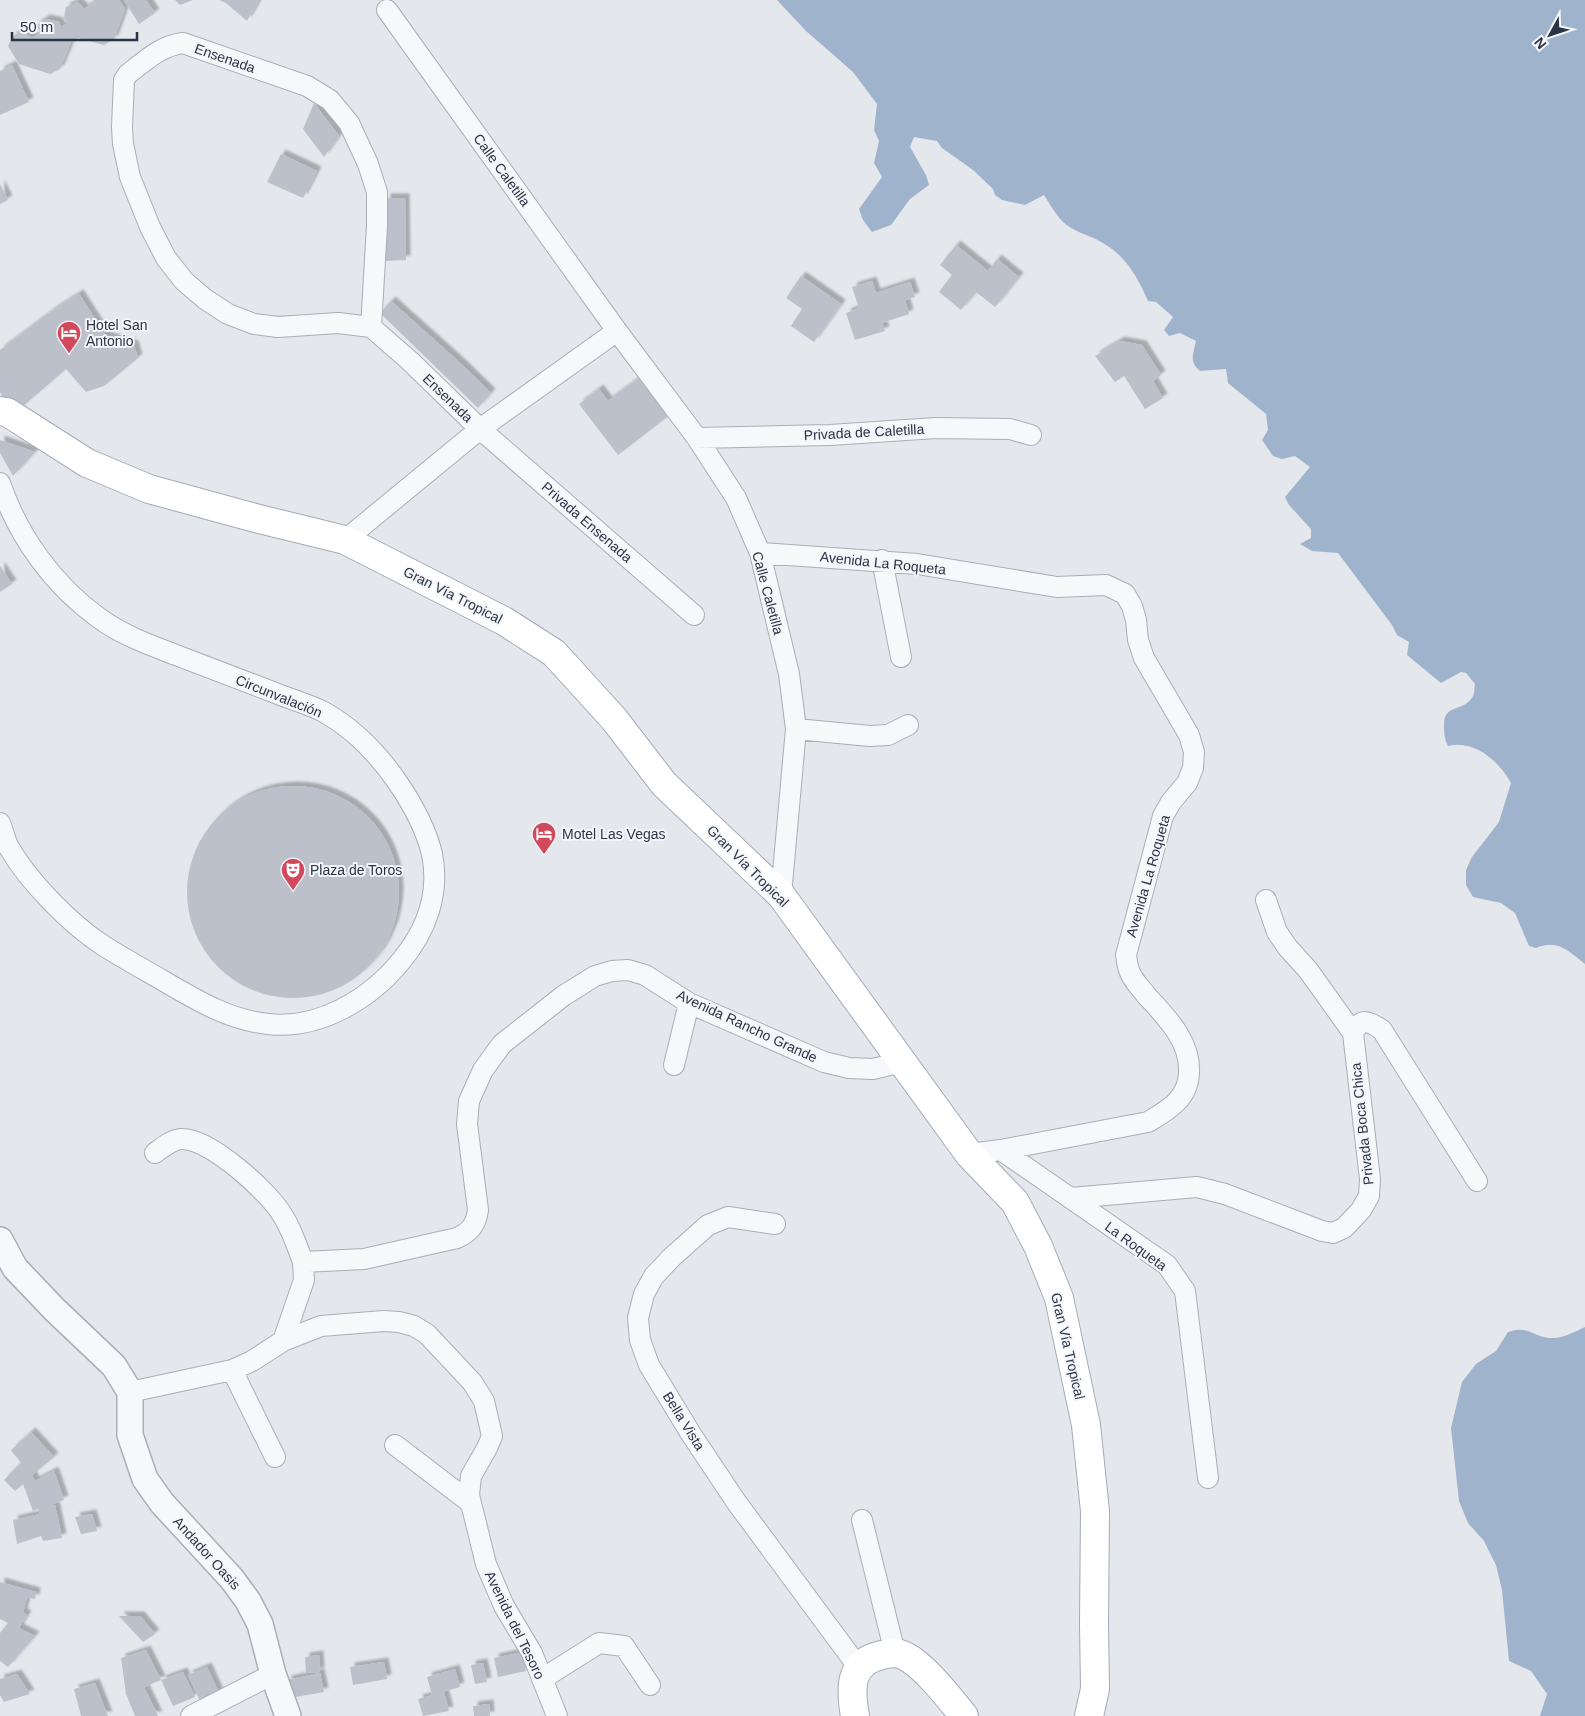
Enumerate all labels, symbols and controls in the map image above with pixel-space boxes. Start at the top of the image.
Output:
scale bar [12,10,138,42]
north arrow [1525,10,1575,60]
text: 50 m [20,18,53,35]
text: N [1531,34,1549,52]
street label: Ensenada [193,40,258,76]
street label: Calle Caletilla [470,131,534,209]
place label: Hotel San Antonio [86,317,147,349]
hotel icon: Hotel San Antonio [56,320,82,354]
street label: Ensenada [420,370,476,426]
street label: Privada de Caletilla [803,421,925,443]
street label: Privada Ensenada [539,478,636,566]
street label: Avenida La Roqueta [819,548,947,578]
street label: Calle Caletilla [749,550,787,637]
street label: Gran Vía Tropical [401,563,505,627]
street label: Circunvalación [233,671,325,721]
street label: Avenida La Roqueta [1123,813,1173,939]
hotel icon: Motel Las Vegas [531,821,557,855]
street label: Gran Vía Tropical [704,822,792,910]
place label: Motel Las Vegas [562,826,666,842]
theatre icon: Plaza de Toros [280,857,306,891]
place label: Plaza de Toros [310,862,402,878]
street label: Avenida Rancho Grande [674,986,820,1066]
street label: Privada Boca Chica [1348,1062,1376,1186]
street label: La Roqueta [1102,1218,1170,1274]
street label: Gran Vía Tropical [1048,1291,1088,1401]
street label: Bella Vista [660,1389,708,1453]
street label: Andador Oasis [170,1513,244,1593]
street label: Avenida del Tesoro [482,1568,548,1682]

